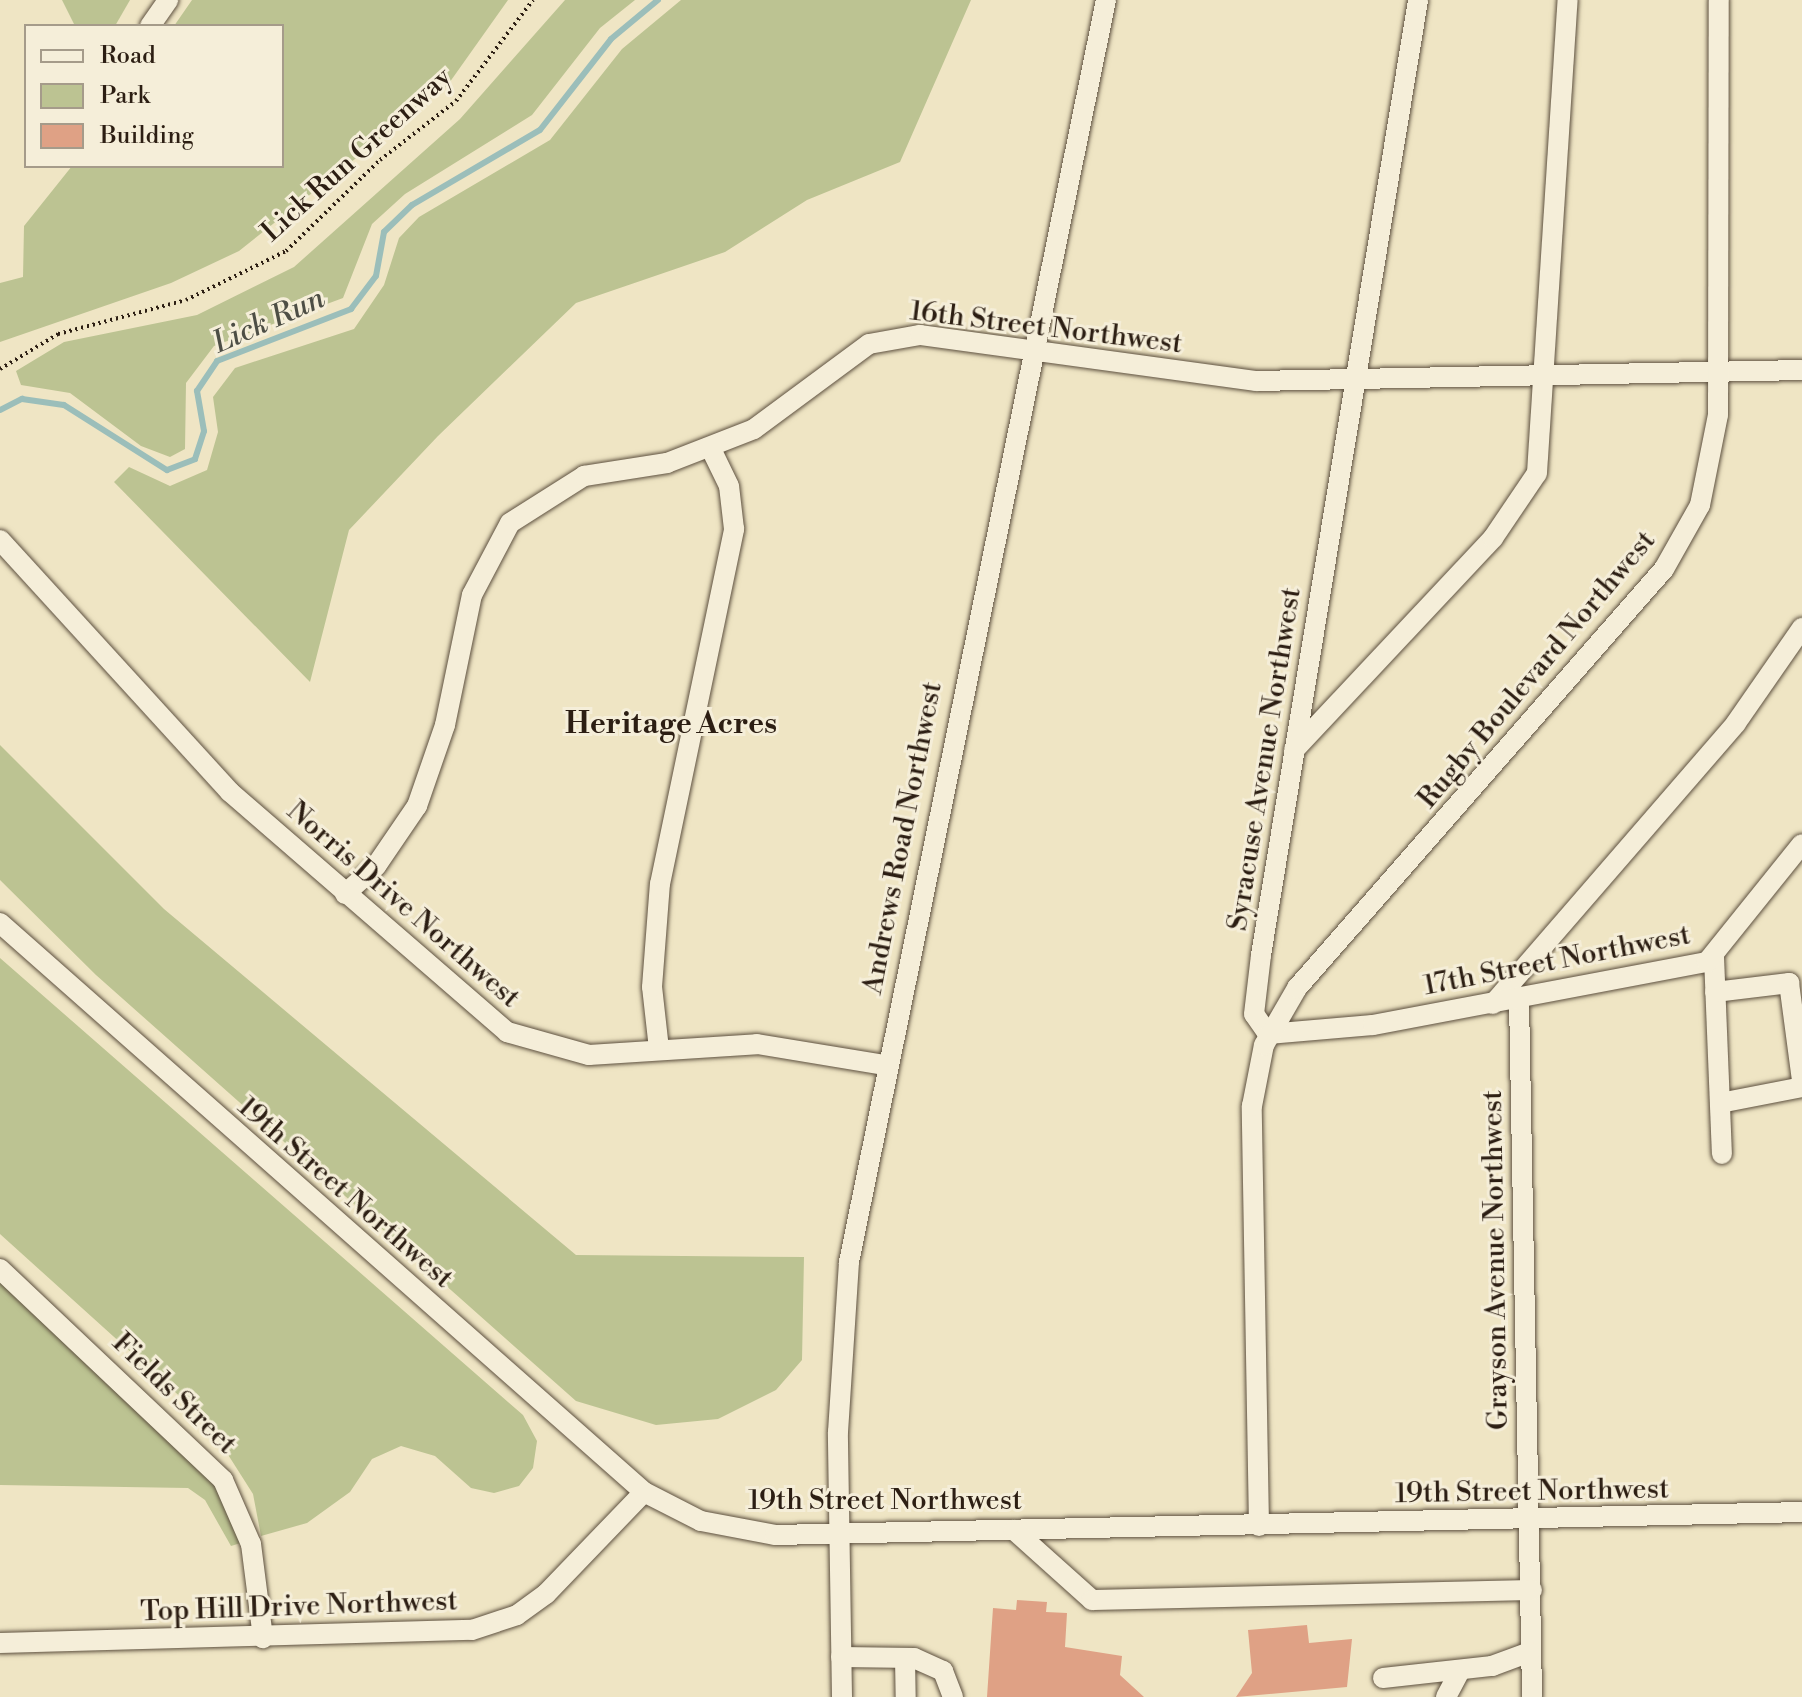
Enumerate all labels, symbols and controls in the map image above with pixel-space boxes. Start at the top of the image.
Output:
legend [24,24,284,168]
text: Road [100,41,156,71]
street label: Lick Run Greenway [255,61,459,249]
text: Park [100,81,150,111]
text: Building [100,121,194,151]
water label: Lick Run [208,280,330,362]
street label: 16th Street Northwest [908,295,1184,361]
street label: Rugby Boulevard Northwest [1411,525,1663,815]
street label: Syracuse Avenue Northwest [1221,585,1309,933]
street label: Andrews Road Northwest [856,679,950,997]
district label: Heritage Acres [565,706,777,742]
street label: Norris Drive Northwest [280,795,526,1015]
street label: 17th Street Northwest [1421,919,1693,1003]
street label: 19th Street Northwest [231,1090,459,1296]
street label: Grayson Avenue Northwest [1476,1090,1516,1430]
street label: Fields Street [105,1326,243,1462]
street label: 19th Street Northwest [1395,1473,1669,1511]
street label: 19th Street Northwest [748,1484,1022,1518]
street label: Top Hill Drive Northwest [140,1585,458,1629]

